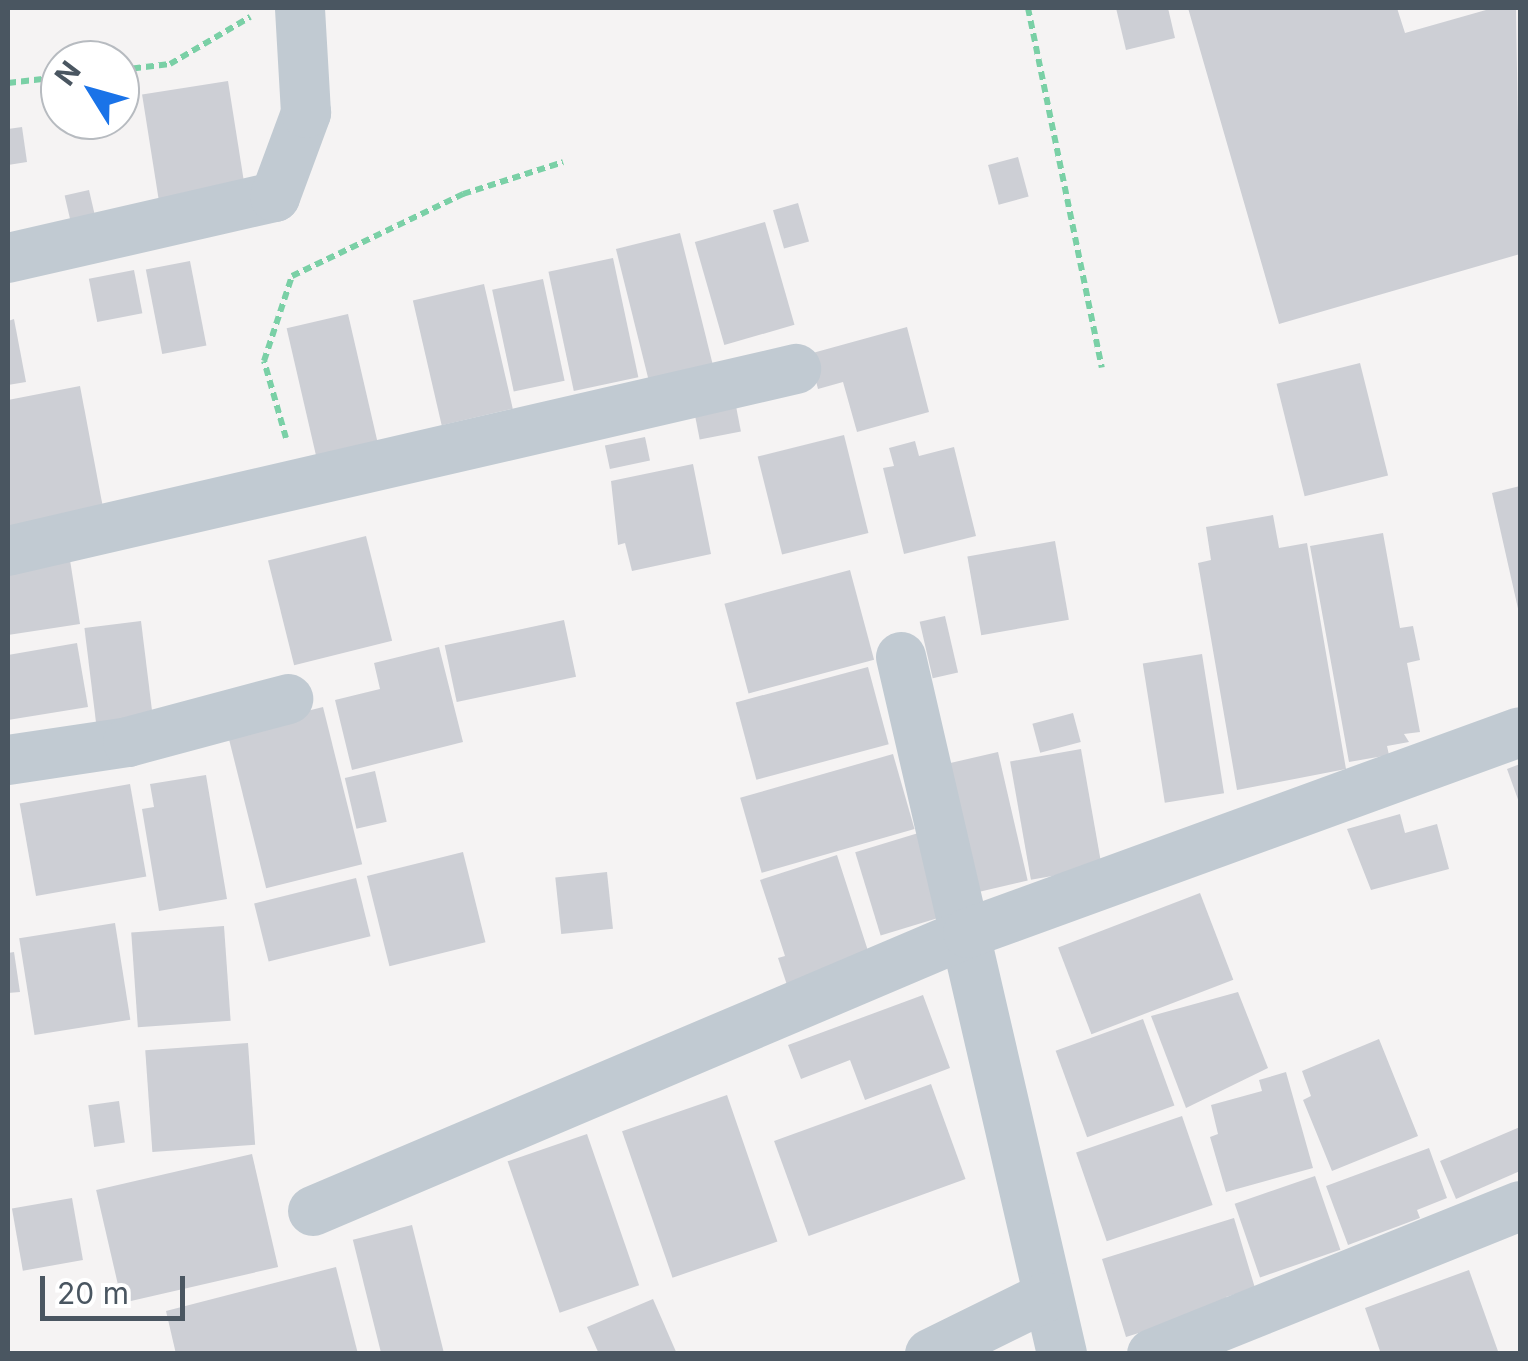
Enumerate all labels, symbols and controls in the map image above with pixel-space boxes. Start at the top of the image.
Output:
north arrow [40,40,140,140]
text: N [48,54,88,92]
scale bar [45,1256,190,1318]
text: 20 m [57,1275,129,1311]

